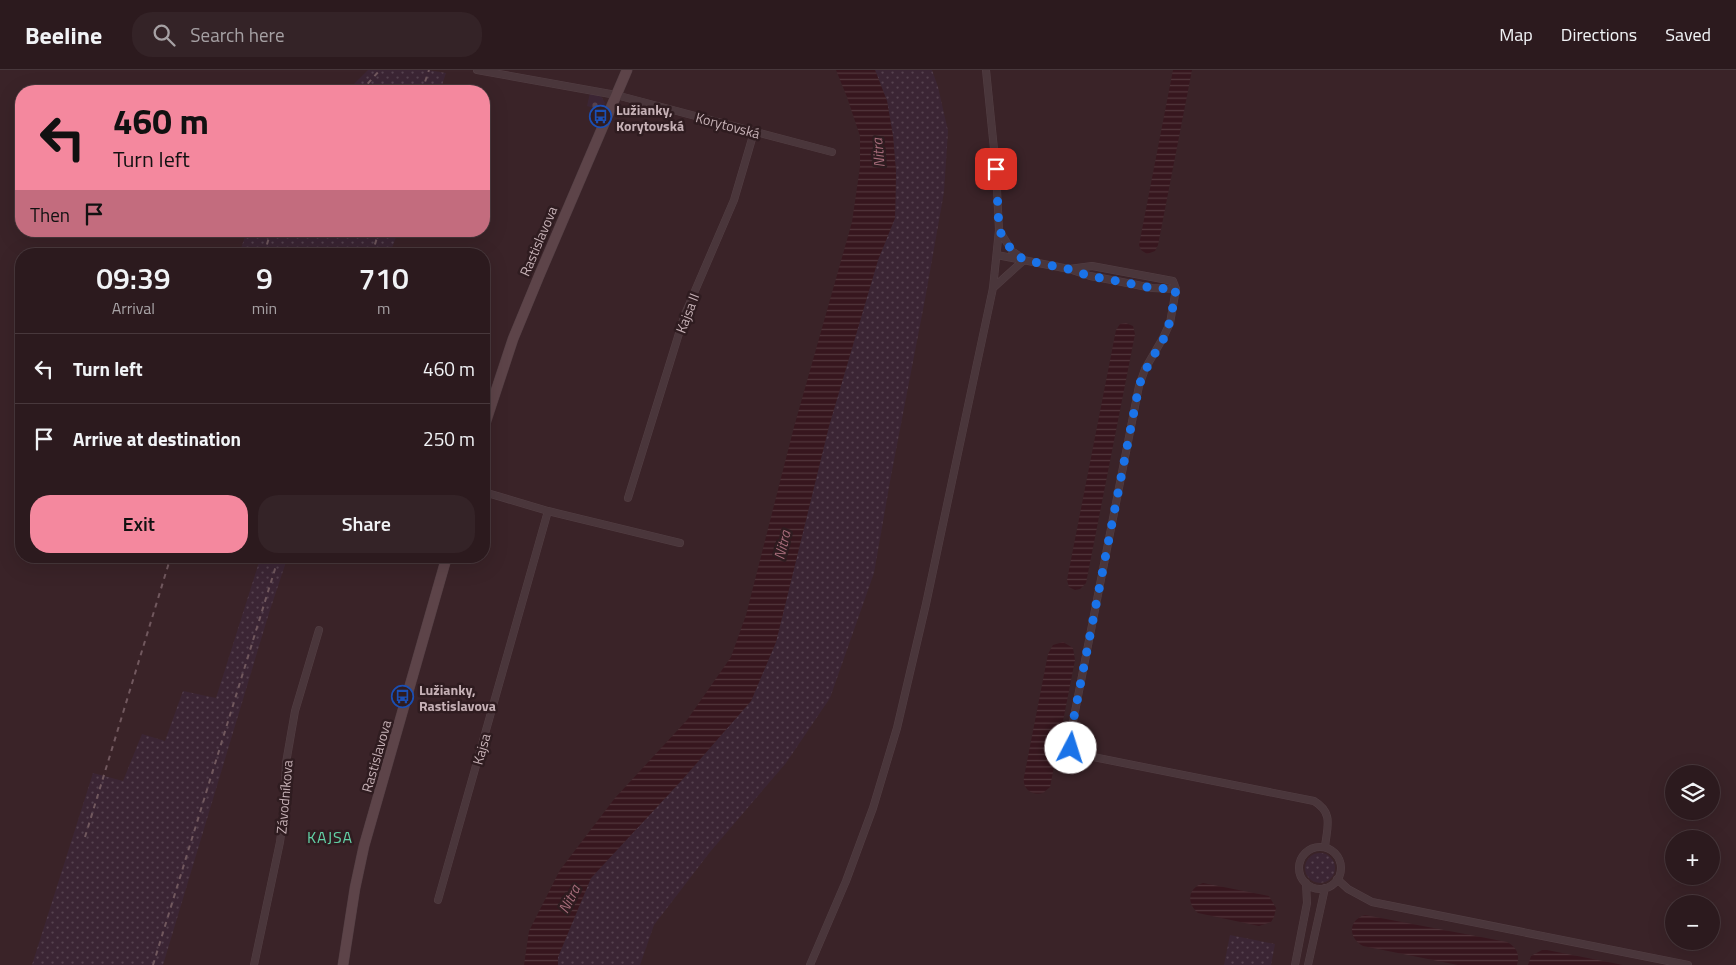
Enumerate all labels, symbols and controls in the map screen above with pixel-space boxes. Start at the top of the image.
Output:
search box [132,12,482,57]
text: Beeline [25,17,102,53]
text: Search here [190,20,285,49]
icon: search [150,21,178,49]
text: Map [1499,21,1533,48]
text: Directions [1561,21,1637,48]
text: Saved [1665,21,1711,48]
text: 460 m [113,94,209,148]
place label: Lužianky, Korytovská [616,99,684,136]
icon: left [30,105,95,170]
bus stop icon: Lužianky, Korytovská [588,105,612,129]
street label: Korytovská [694,106,762,144]
water label: Nitra [865,136,891,169]
text: Turn left [113,142,190,176]
pin [975,148,1017,190]
icon: arrive [982,155,1010,183]
text: Then [30,200,70,229]
icon: arrive [80,200,108,228]
street label: Rastislavova [514,203,562,279]
text: 09:39 [96,255,171,301]
text: 9 [256,255,273,301]
text: 710 [358,255,409,301]
street label: Kajsa II [670,290,704,336]
text: Arrival [112,296,155,320]
text: min [252,296,277,320]
text: m [377,296,390,320]
text: Turn left [73,354,143,383]
text: 460 m [423,354,475,383]
icon: left [30,355,58,383]
text: Arrive at destination [73,424,241,453]
text: 250 m [423,424,475,453]
icon: arrive [30,425,58,453]
button: Exit [30,495,248,553]
button: Share [258,495,475,553]
water label: Nitra [767,527,797,562]
place label: Lužianky, Rastislavova [419,679,496,716]
bus stop icon: Lužianky, Rastislavova [391,685,415,709]
street label: Rastislavova [356,717,396,795]
position arrow [1044,721,1096,773]
street label: Kajsa [467,731,495,767]
street label: Závodníkova [270,759,298,835]
map controls [1665,765,1720,950]
button: layers [1665,765,1720,820]
district label: KAJSA [307,825,353,849]
button: + [1665,830,1720,885]
water label: Nitra [552,879,587,917]
button: − [1665,895,1720,950]

